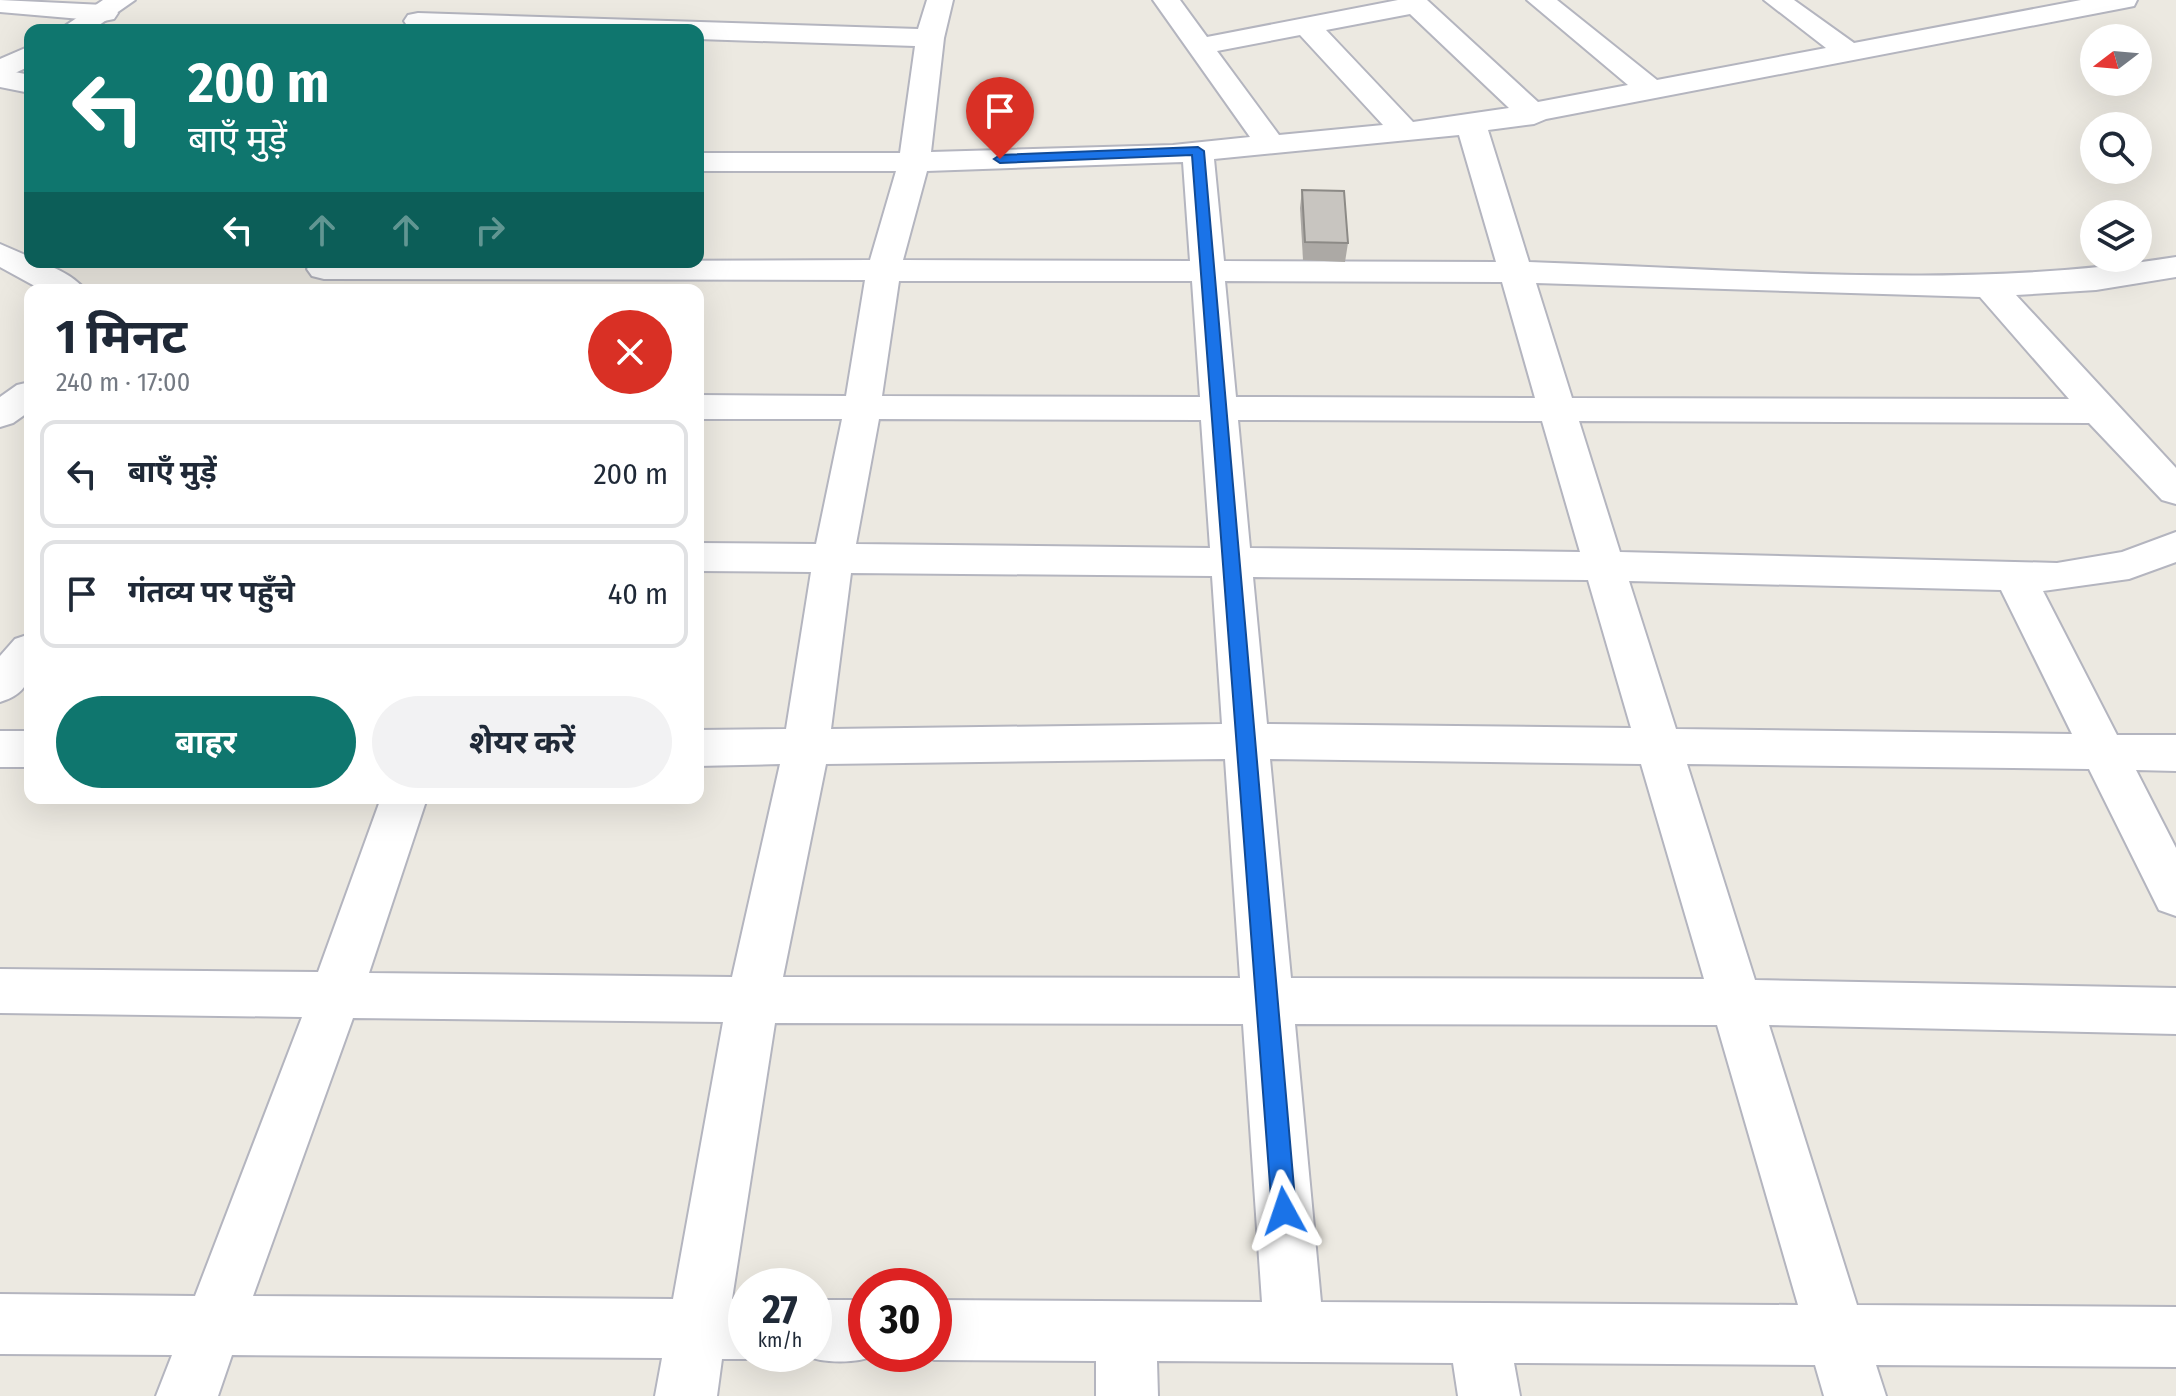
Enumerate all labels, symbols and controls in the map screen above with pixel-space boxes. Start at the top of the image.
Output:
north arrow [2080,24,2152,96]
map controls [2080,24,2152,272]
text: 200 m [188,50,329,117]
icon: left [56,56,160,160]
pin [966,77,1034,159]
icon: arrive [978,89,1022,133]
button: search [2080,112,2152,184]
text: बाएँ मुड़ें [188,118,287,162]
button: layers [2080,200,2152,272]
icon: left [216,208,260,252]
icon: ahead [300,208,344,252]
icon: ahead [384,208,428,252]
icon: right [468,208,512,252]
text: 1 मिनट [56,308,187,366]
button: close [588,310,672,394]
text: 240 m · 17:00 [56,367,190,398]
icon: left [60,452,104,496]
text: बाएँ मुड़ें [128,454,217,490]
text: 200 m [593,456,668,492]
icon: arrive [60,572,104,616]
text: गंतव्य पर पहुँचे [128,574,295,610]
text: 40 m [608,576,668,612]
button: बाहर [56,696,356,788]
button: शेयर करें [372,696,672,788]
position arrow [1242,1169,1326,1253]
speed limit sign: 30 [848,1268,952,1372]
text: 27 [762,1286,798,1334]
text: km/h [758,1328,802,1352]

